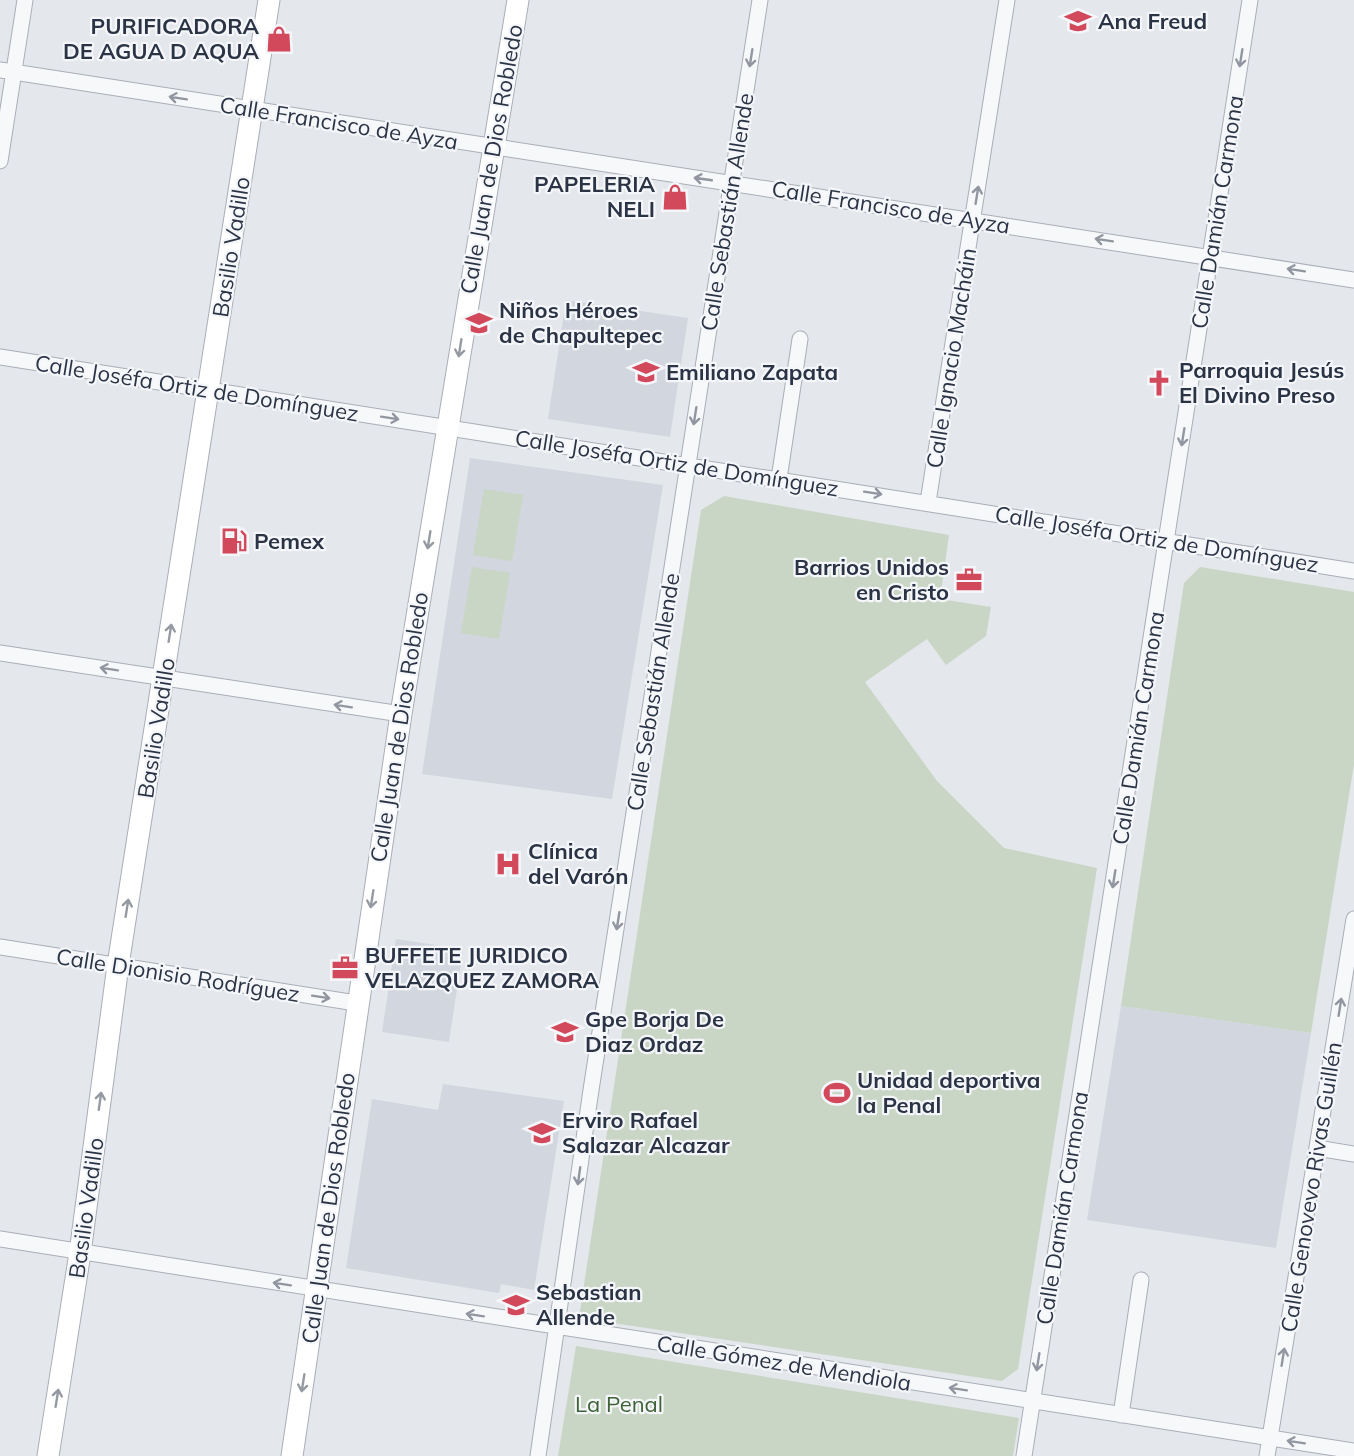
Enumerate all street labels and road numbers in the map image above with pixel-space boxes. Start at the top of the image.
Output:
street label: Calle Juan de Dios Robledo [453,22,529,296]
street label: Calle Francisco de Ayza [218,90,460,156]
street label: Calle Sebastián Allende [694,91,760,333]
street label: Calle Damián Carmona [1185,93,1249,331]
street label: Calle Francisco de Ayza [770,174,1012,240]
street label: Basilio Vadillo [206,175,256,319]
street label: Calle Ignacio Macháin [920,246,982,470]
street label: Calle Joséfa Ortiz de Domínguez [33,349,361,427]
street label: Calle Joséfa Ortiz de Domínguez [513,424,841,502]
street label: Calle Joséfa Ortiz de Domínguez [993,500,1321,578]
street label: Calle Sebastián Allende [620,571,686,813]
street label: Calle Juan de Dios Robledo [364,590,434,864]
street label: Calle Damián Carmona [1106,609,1170,847]
street label: Basilio Vadillo [131,656,181,800]
street label: Calle Dionisio Rodríguez [54,942,302,1008]
street label: Calle Genovevo Rivas Guillén [1274,1040,1348,1334]
street label: Calle Juan de Dios Robledo [295,1071,361,1345]
street label: Calle Damián Carmona [1030,1089,1094,1327]
street label: Basilio Vadillo [62,1136,110,1280]
street label: Calle Gómez de Mendiola [655,1329,913,1397]

